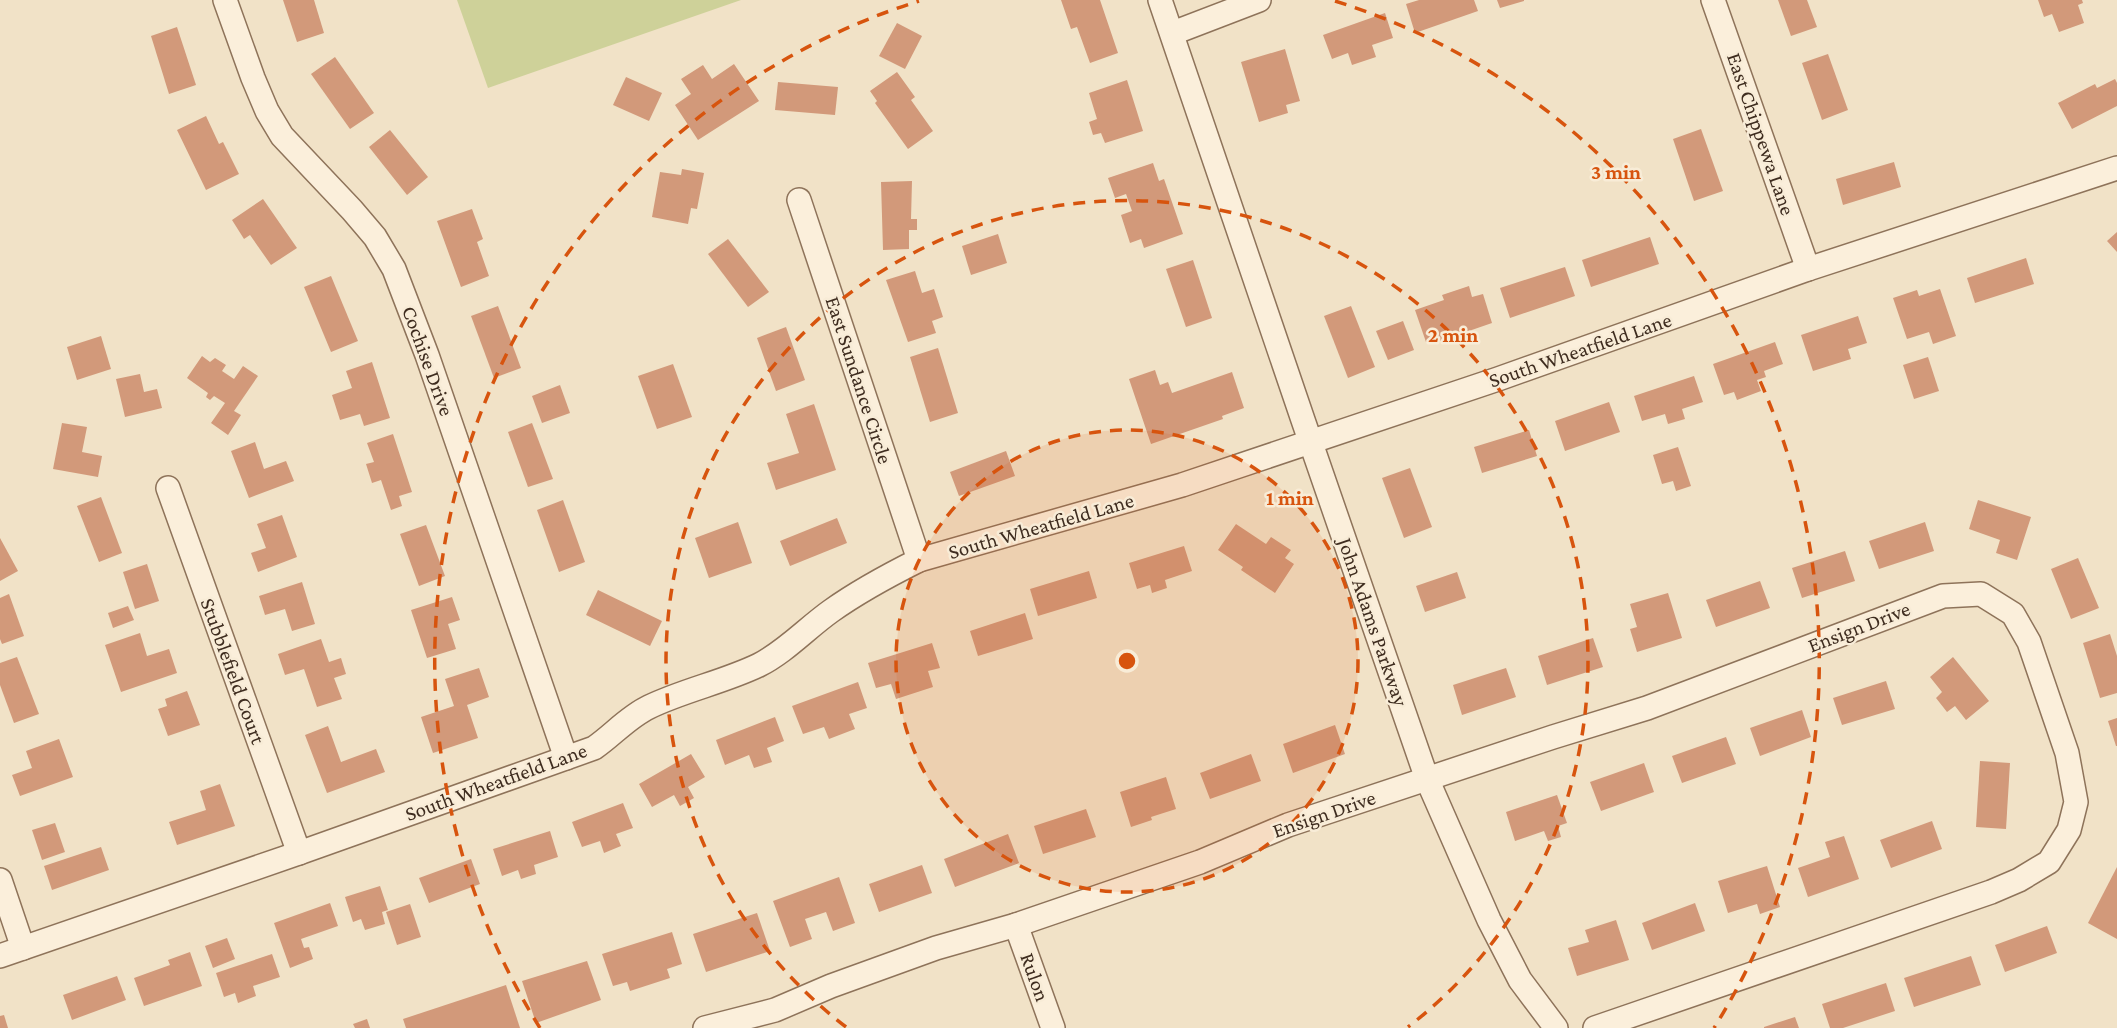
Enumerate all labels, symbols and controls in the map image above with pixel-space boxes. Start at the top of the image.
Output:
street label: East Chippewa Lane [1722,50,1800,218]
text: 3 min [1591,160,1641,184]
street label: East Sundance Circle [821,293,897,467]
street label: Cochise Drive [397,303,459,419]
street label: South Wheatfield Lane [1485,307,1675,393]
text: 2 min [1428,323,1478,347]
text: 1 min [1266,486,1314,510]
street label: South Wheatfield Lane [946,488,1136,564]
street label: John Adams Parkway [1332,533,1413,710]
street label: Stubblefield Court [195,595,271,748]
street label: Ensign Drive [1805,597,1913,657]
centre of rings [1115,649,1139,673]
street label: South Wheatfield Lane [402,738,590,826]
street label: Ensign Drive [1269,785,1379,843]
street label: Rulon [1015,950,1055,1004]

